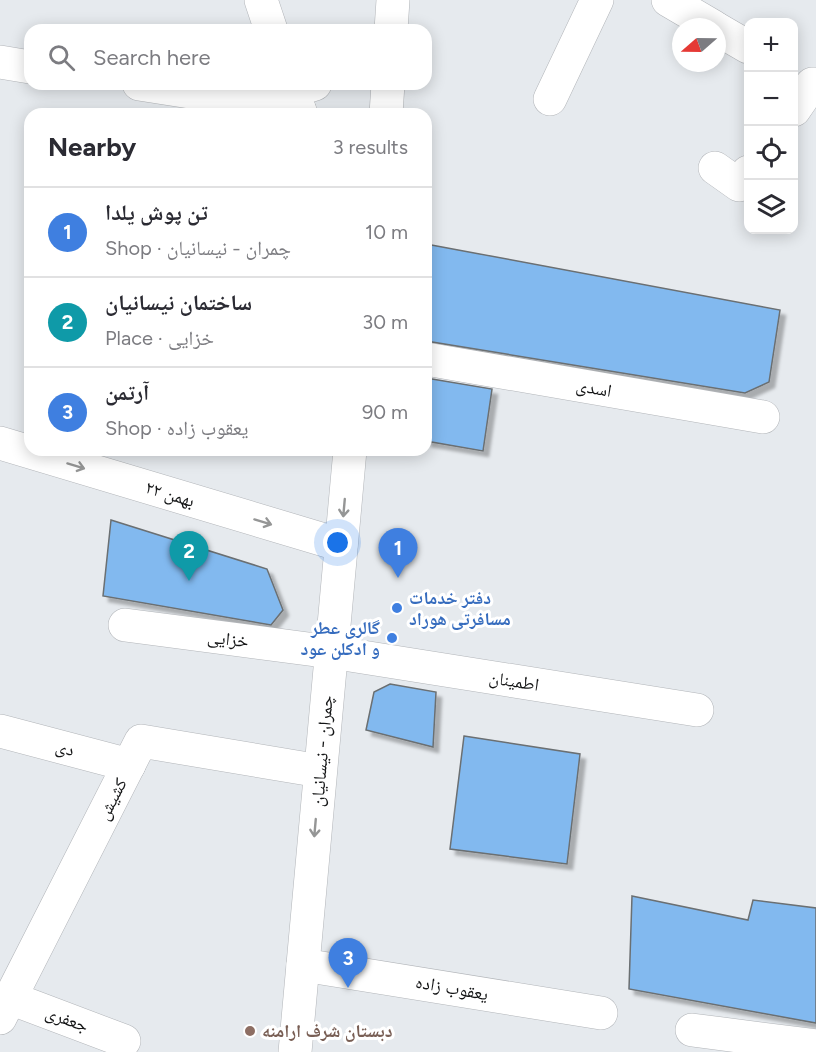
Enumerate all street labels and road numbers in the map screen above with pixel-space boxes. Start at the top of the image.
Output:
street label: اسدی [574,374,614,402]
street label: ۲۲ بهمن [143,476,197,512]
street label: خزایی [206,626,250,652]
street label: اطمینان [487,666,541,696]
street label: چمران - نیسانیان [306,694,338,808]
street label: دی [53,735,77,761]
street label: کشیش [92,774,132,824]
street label: یعقوب زاده [414,971,490,1005]
street label: جعفری [42,1001,92,1037]

